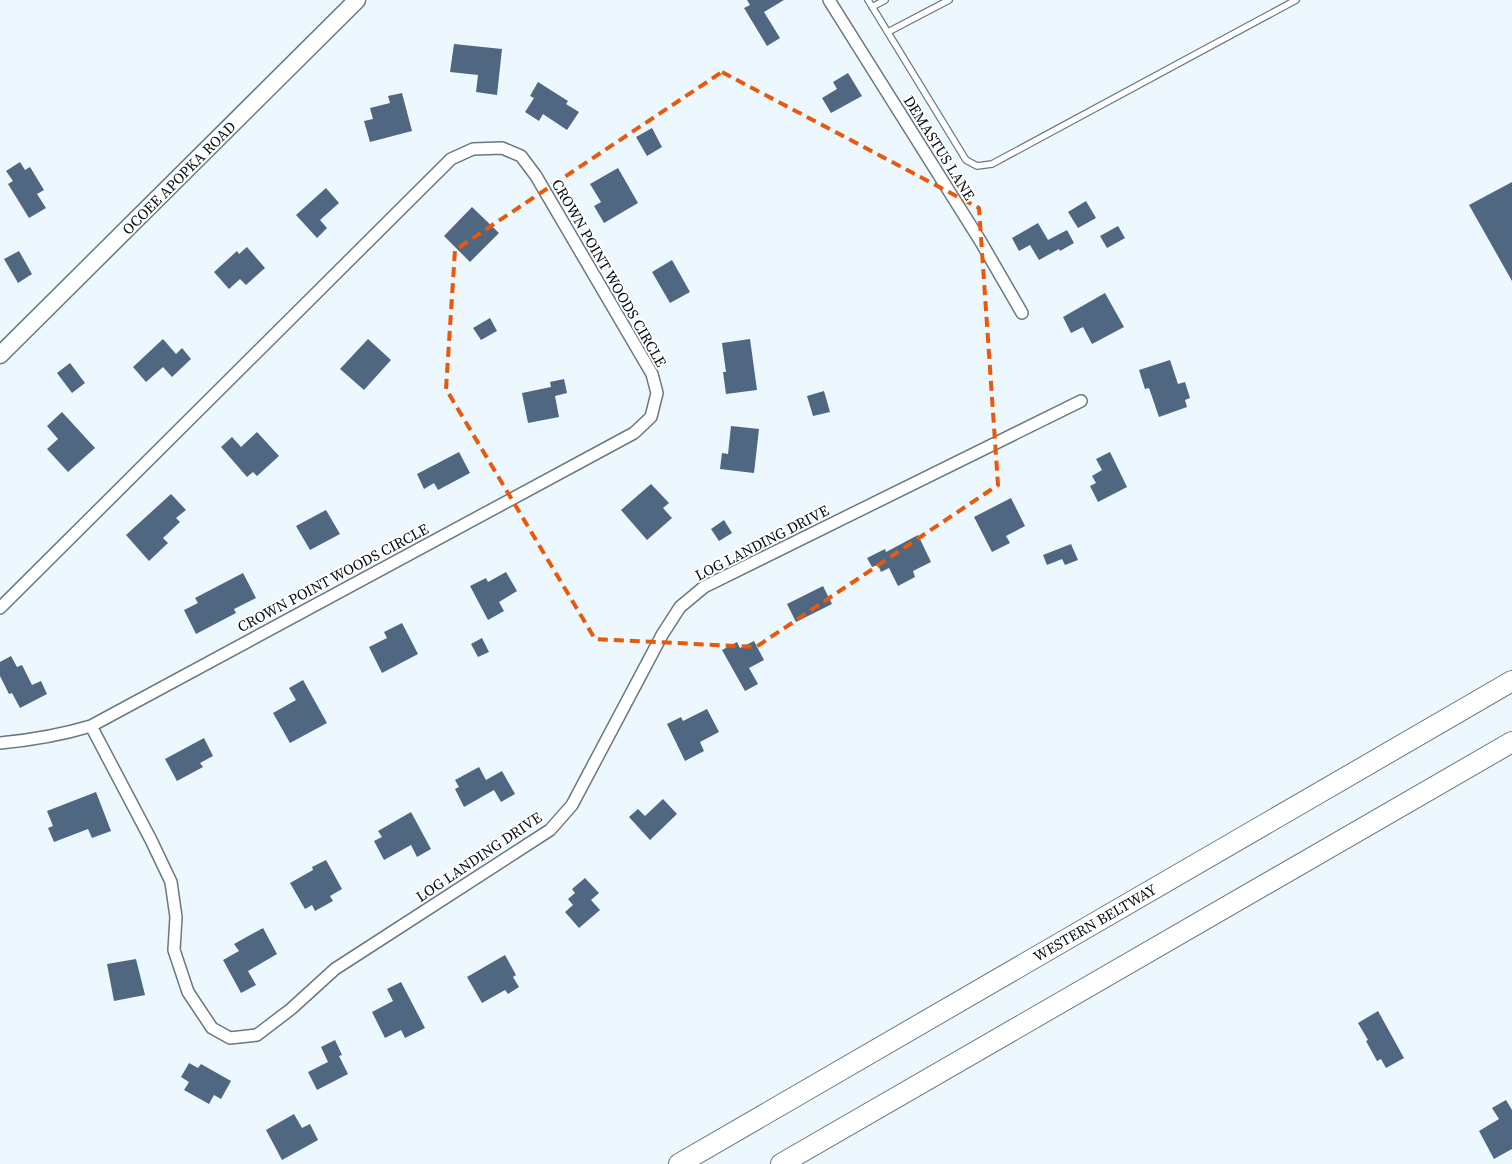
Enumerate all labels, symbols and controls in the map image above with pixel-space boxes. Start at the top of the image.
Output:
street label: DEMASTUS LANE [899,91,980,204]
street label: OCOEE APOPKA ROAD [117,116,240,239]
street label: CROWN POINT WOODS CIRCLE [547,175,672,371]
street label: LOG LANDING DRIVE [691,500,832,585]
street label: CROWN POINT WOODS CIRCLE [233,518,432,637]
street label: LOG LANDING DRIVE [412,807,546,907]
street label: WESTERN BELTWAY [1029,878,1161,966]

